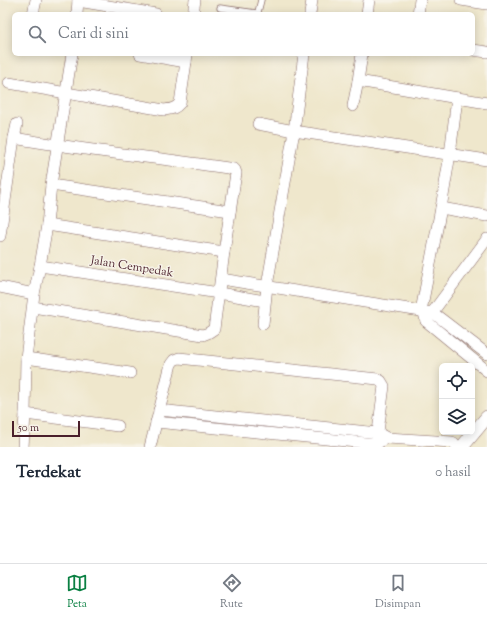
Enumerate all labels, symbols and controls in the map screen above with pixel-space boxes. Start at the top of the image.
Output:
search box [12,12,475,56]
icon: search [26,23,48,45]
text: Cari di sini [58,24,129,45]
street label: Jalan Cempedak [88,251,175,282]
map controls [439,363,475,435]
button: locate [439,363,475,399]
button: layers [439,399,475,435]
scale bar [12,419,80,438]
text: 50 m [18,420,39,436]
text: Terdekat [16,461,81,485]
text: 0 hasil [435,464,471,482]
tab: Peta [66,572,88,612]
tab: Rute [220,572,243,612]
tab: Disimpan [375,572,421,612]

